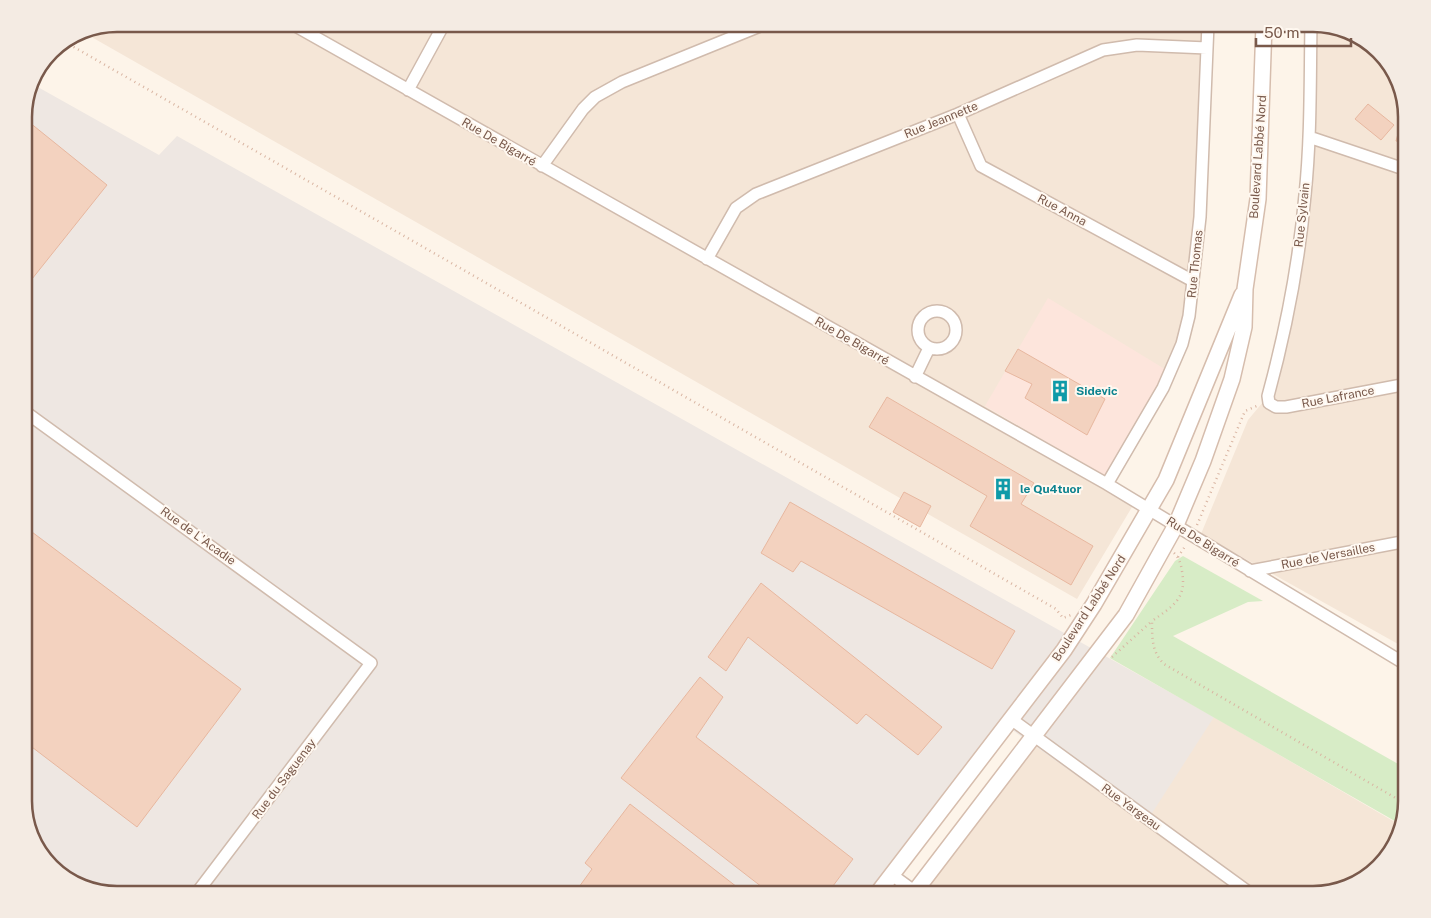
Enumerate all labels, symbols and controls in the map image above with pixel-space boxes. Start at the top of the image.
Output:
scale bar [1256,15,1351,47]
text: 50 m [1264,24,1299,41]
street label: Boulevard Labbé Nord [1247,95,1269,219]
street label: Rue Jeannette [902,99,980,141]
street label: Rue De Bigarré [459,115,539,169]
street label: Rue Sylvain [1292,182,1312,248]
street label: Rue Anna [1035,191,1089,229]
street label: Rue Thomas [1184,229,1206,299]
street label: Rue De Bigarré [812,314,892,368]
building icon: Sidevic [1047,378,1073,404]
street label: Rue Lafrance [1300,383,1376,411]
place label: Sidevic [1076,384,1118,398]
building icon: le Qu4tuor [990,476,1016,502]
place label: le Qu4tuor [1020,482,1081,496]
street label: Rue de L'Acadie [158,504,239,568]
street label: Rue De Bigarré [1164,514,1242,570]
street label: Rue de Versailles [1280,540,1376,572]
street label: Boulevard Labbé Nord [1049,552,1129,664]
street label: Rue du Saguenay [249,736,319,822]
street label: Rue Yargeau [1099,781,1163,833]

